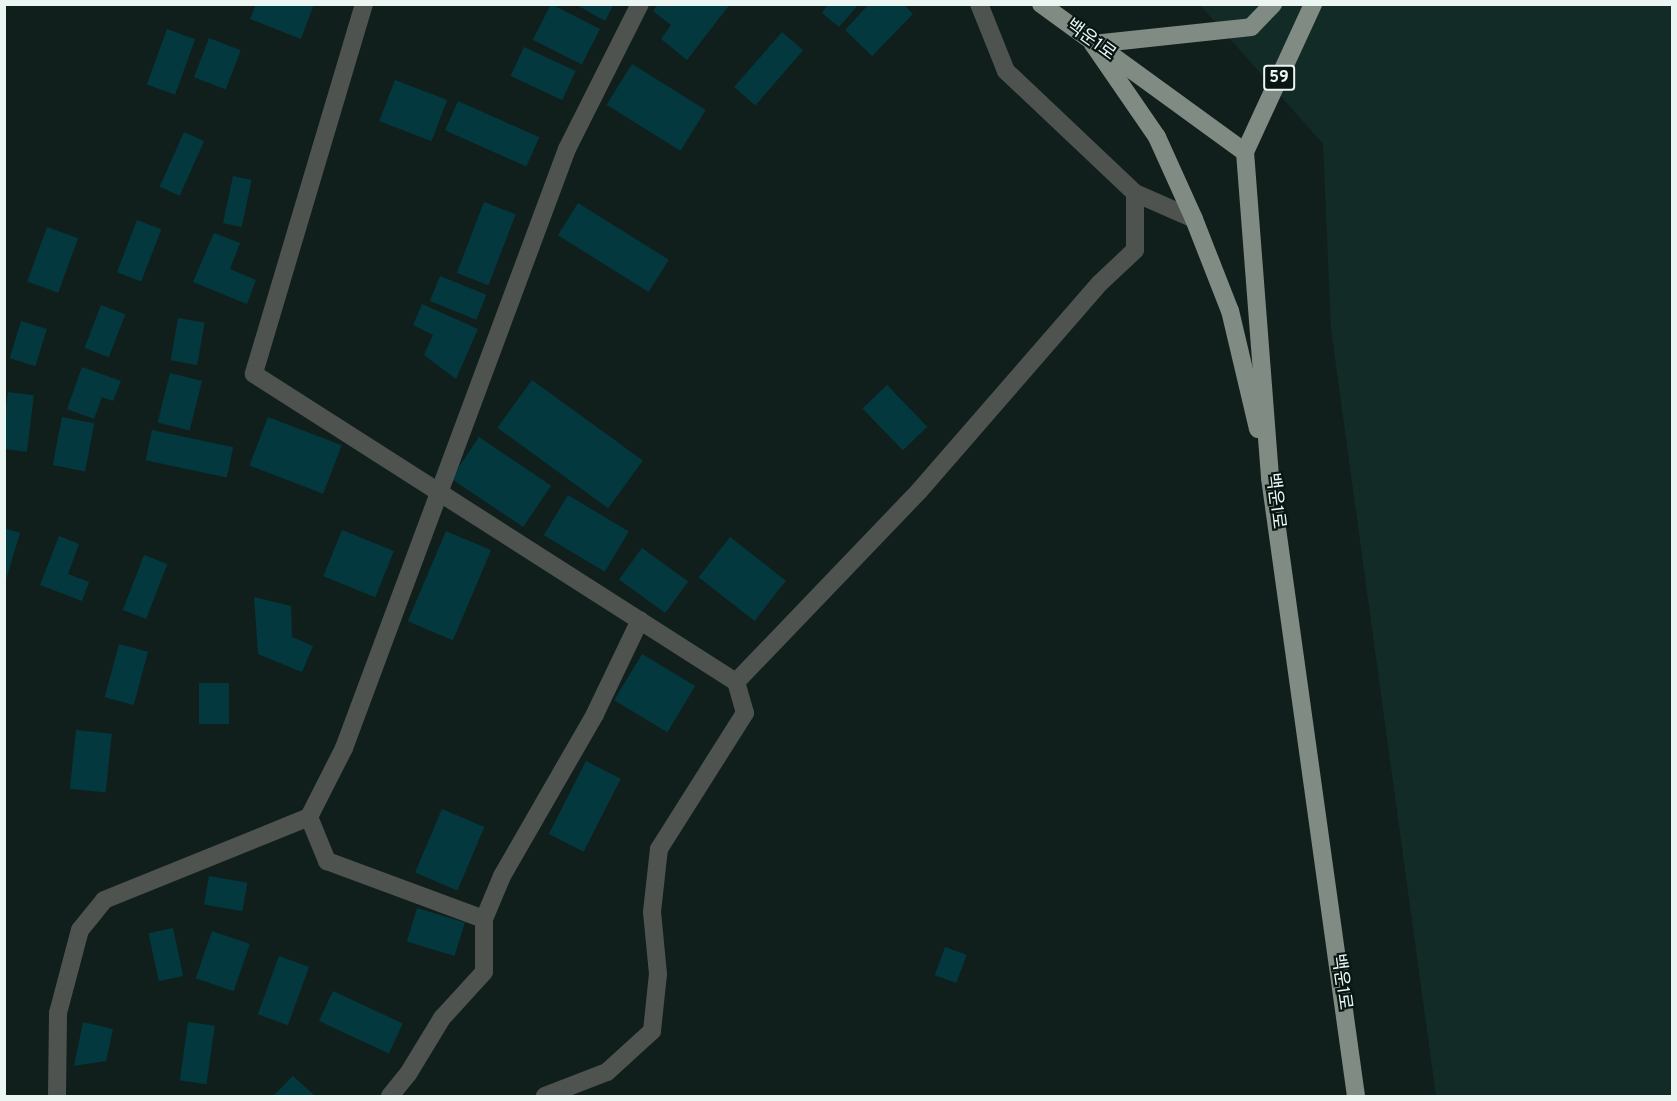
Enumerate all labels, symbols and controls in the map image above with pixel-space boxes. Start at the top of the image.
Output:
street label: 백운1로 [1061,16,1119,66]
road number: 59 [1262,65,1296,91]
street label: 백운1로 [1260,472,1288,530]
street label: 백운1로 [1325,953,1355,1011]

